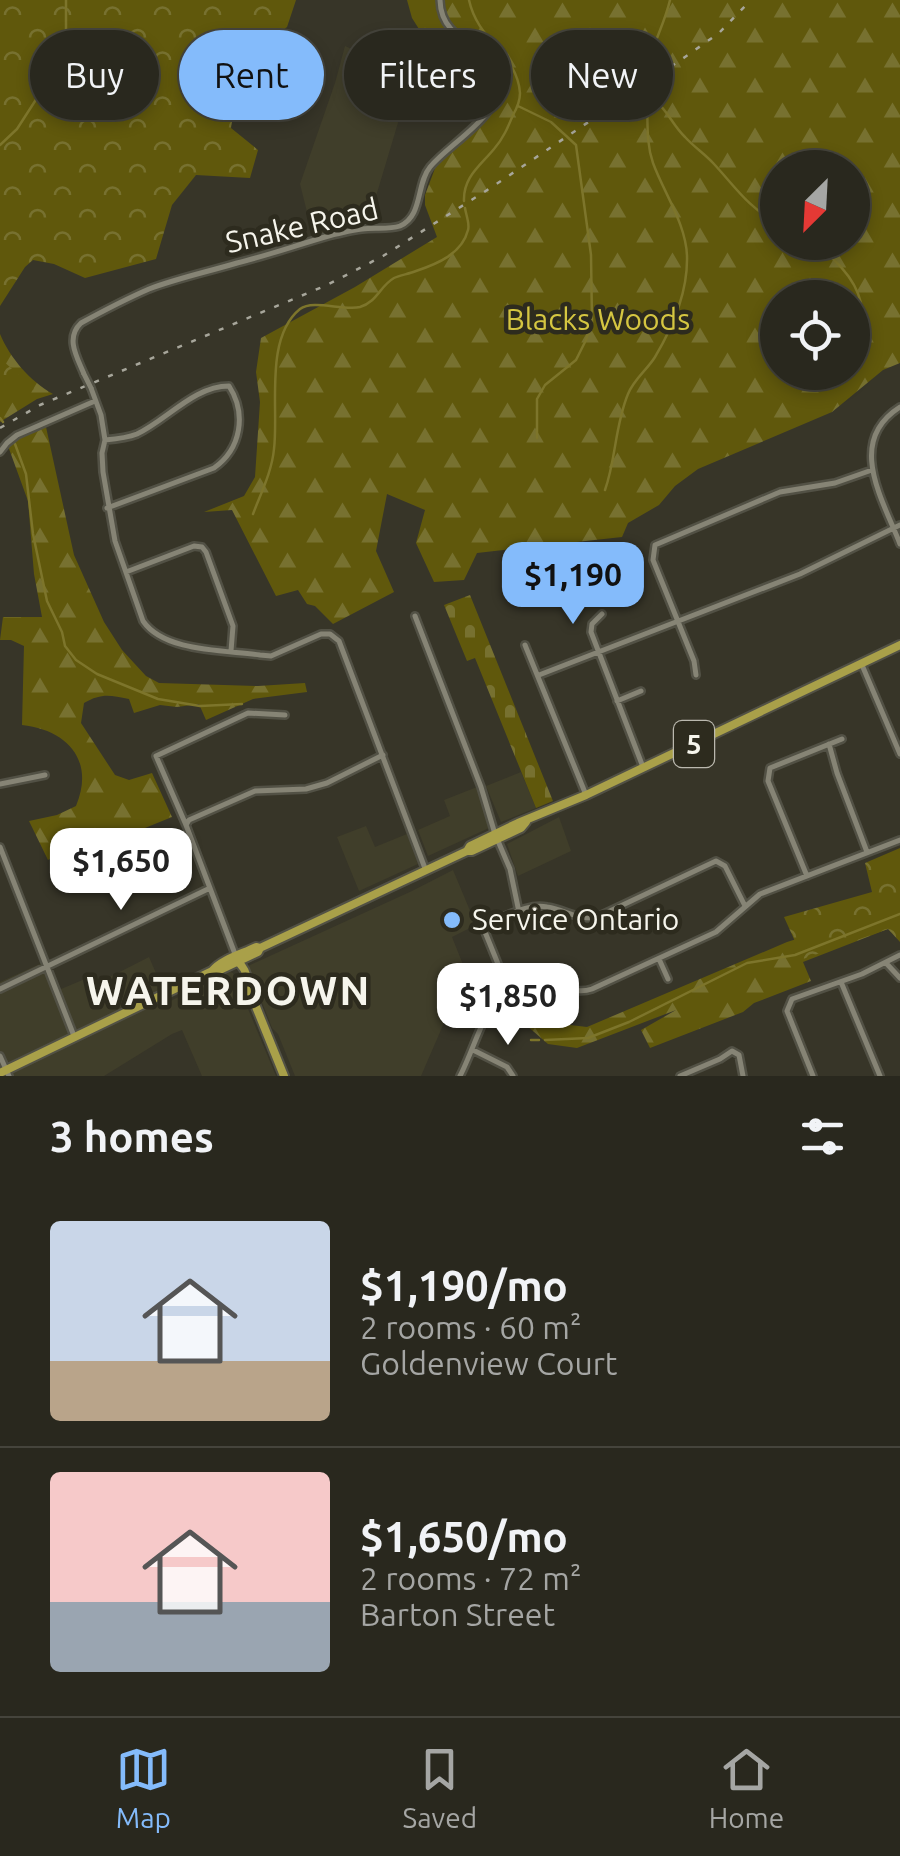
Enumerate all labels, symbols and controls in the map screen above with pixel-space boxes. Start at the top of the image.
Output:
chip: Buy [30,30,159,120]
chip: Rent [179,30,324,120]
chip: Filters [344,30,511,120]
chip: New [531,30,673,120]
north arrow [760,150,870,260]
map controls [760,150,870,390]
street label: Snake Road [222,191,381,259]
button: locate [760,280,870,390]
park label: Blacks Woods [506,302,690,336]
pin: $1,190 [492,542,654,627]
text: $1,190 [524,556,622,592]
road number: 5 [674,721,714,767]
pin: $1,650 [40,828,202,913]
text: $1,650 [72,842,170,878]
place label: Service Ontario [472,902,679,936]
marker: Service Ontario [441,909,463,931]
pin: $1,850 [427,963,589,1048]
district label: WATERDOWN [86,968,372,1013]
text: $1,850 [459,977,557,1013]
icon: filters [795,1109,850,1164]
text: 3 homes [50,1113,214,1160]
icon: home [130,1261,250,1381]
text: $1,190/mo [360,1262,568,1309]
text: 2 rooms · 60 m² [360,1309,581,1345]
text: Goldenview Court [360,1345,617,1381]
icon: home [130,1512,250,1632]
text: $1,650/mo [360,1513,568,1560]
text: 2 rooms · 72 m² [360,1560,581,1596]
text: Barton Street [360,1596,555,1632]
tab: Map [116,1742,171,1833]
tab: Saved [403,1742,477,1833]
tab: Home [709,1742,784,1833]

